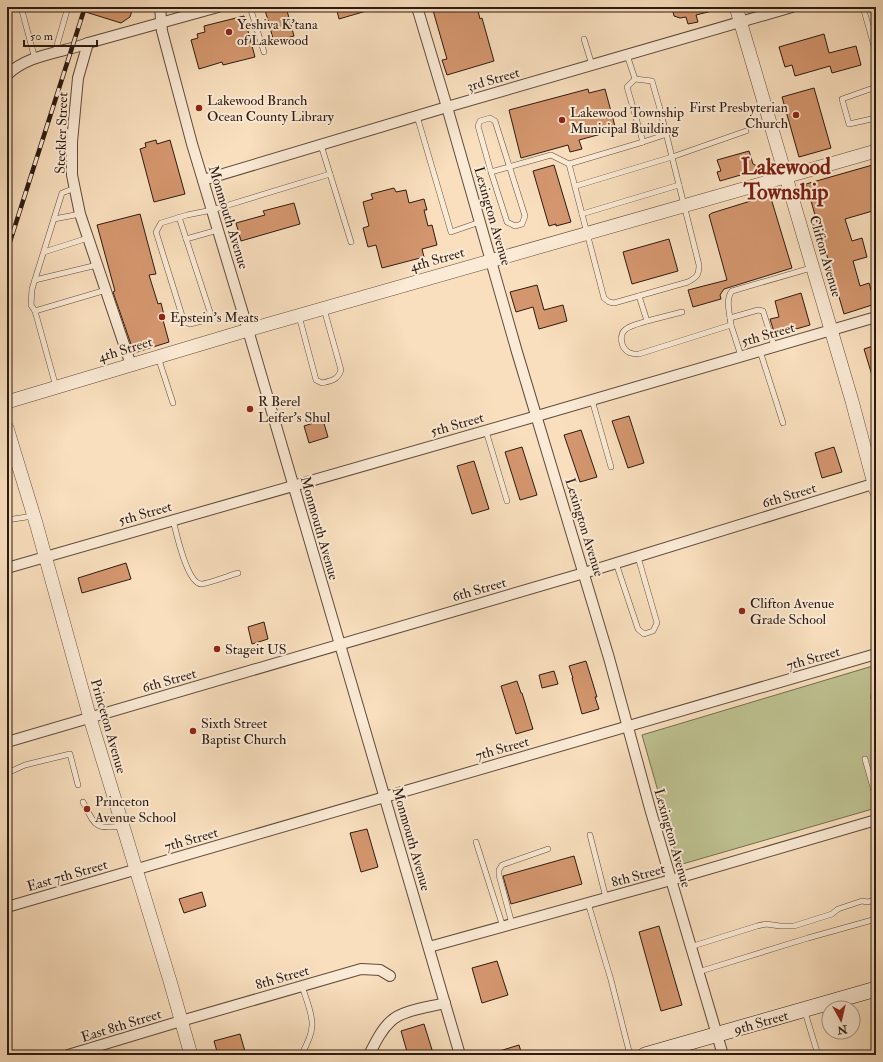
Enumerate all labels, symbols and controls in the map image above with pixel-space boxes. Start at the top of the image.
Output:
place label: Yeshiva K'tana of Lakewood [237,16,318,49]
scale bar [24,22,97,48]
marker: Yeshiva K'tana of Lakewood [224,27,234,37]
text: 50 m [30,29,54,44]
street label: 3rd Street [465,64,522,95]
street label: Steckler Street [52,91,71,174]
place label: Lakewood Branch Ocean County Library [207,92,335,126]
place label: First Presbyterian Church [689,99,789,132]
marker: Lakewood Branch Ocean County Library [194,103,204,113]
place label: Lakewood Township Municipal Building [570,104,684,138]
marker: First Presbyterian Church [791,110,801,120]
marker: Lakewood Township Municipal Building [557,115,567,125]
district label: Lakewood Township [741,153,831,207]
street label: Monmouth Avenue [205,163,252,271]
street label: Lexington Avenue [470,165,515,268]
street label: Clifton Avenue [806,213,845,299]
street label: 4th Street [408,243,467,275]
place label: Epstein's Meats [170,309,259,327]
marker: Epstein's Meats [157,312,167,322]
street label: 5th Street [739,319,797,350]
street label: 4th Street [96,333,155,366]
place label: R Berel Leifer's Shul [258,393,331,426]
marker: R Berel Leifer's Shul [245,404,255,414]
street label: 5th Street [428,409,486,440]
street label: Monmouth Avenue [297,474,343,582]
street label: Lexington Avenue [561,476,608,579]
street label: 6th Street [760,479,819,512]
street label: 5th Street [116,498,174,529]
street label: 6th Street [450,574,509,605]
place label: Clifton Avenue Grade School [750,595,834,628]
marker: Clifton Avenue Grade School [737,606,747,616]
place label: Stageit US [225,641,286,658]
street label: 7th Street [784,643,842,674]
marker: Stageit US [212,644,222,654]
street label: 6th Street [140,665,199,696]
street label: Princeton Avenue [87,677,130,776]
place label: Sixth Street Baptist Church [201,715,287,749]
marker: Sixth Street Baptist Church [188,726,198,736]
street label: 7th Street [473,733,531,764]
street label: Monmouth Avenue [389,785,435,893]
street label: Lexington Avenue [650,787,695,890]
place label: Princeton Avenue School [94,793,177,826]
marker: Princeton Avenue School [82,804,92,814]
street label: 7th Street [162,824,220,855]
street label: East 7th Street [25,856,110,895]
street label: 8th Street [609,860,667,891]
street label: 8th Street [253,962,311,993]
north arrow [821,1000,861,1040]
street label: East 8th Street [79,1005,164,1046]
street label: 9th Street [731,1007,791,1039]
text: N [835,1022,849,1037]

